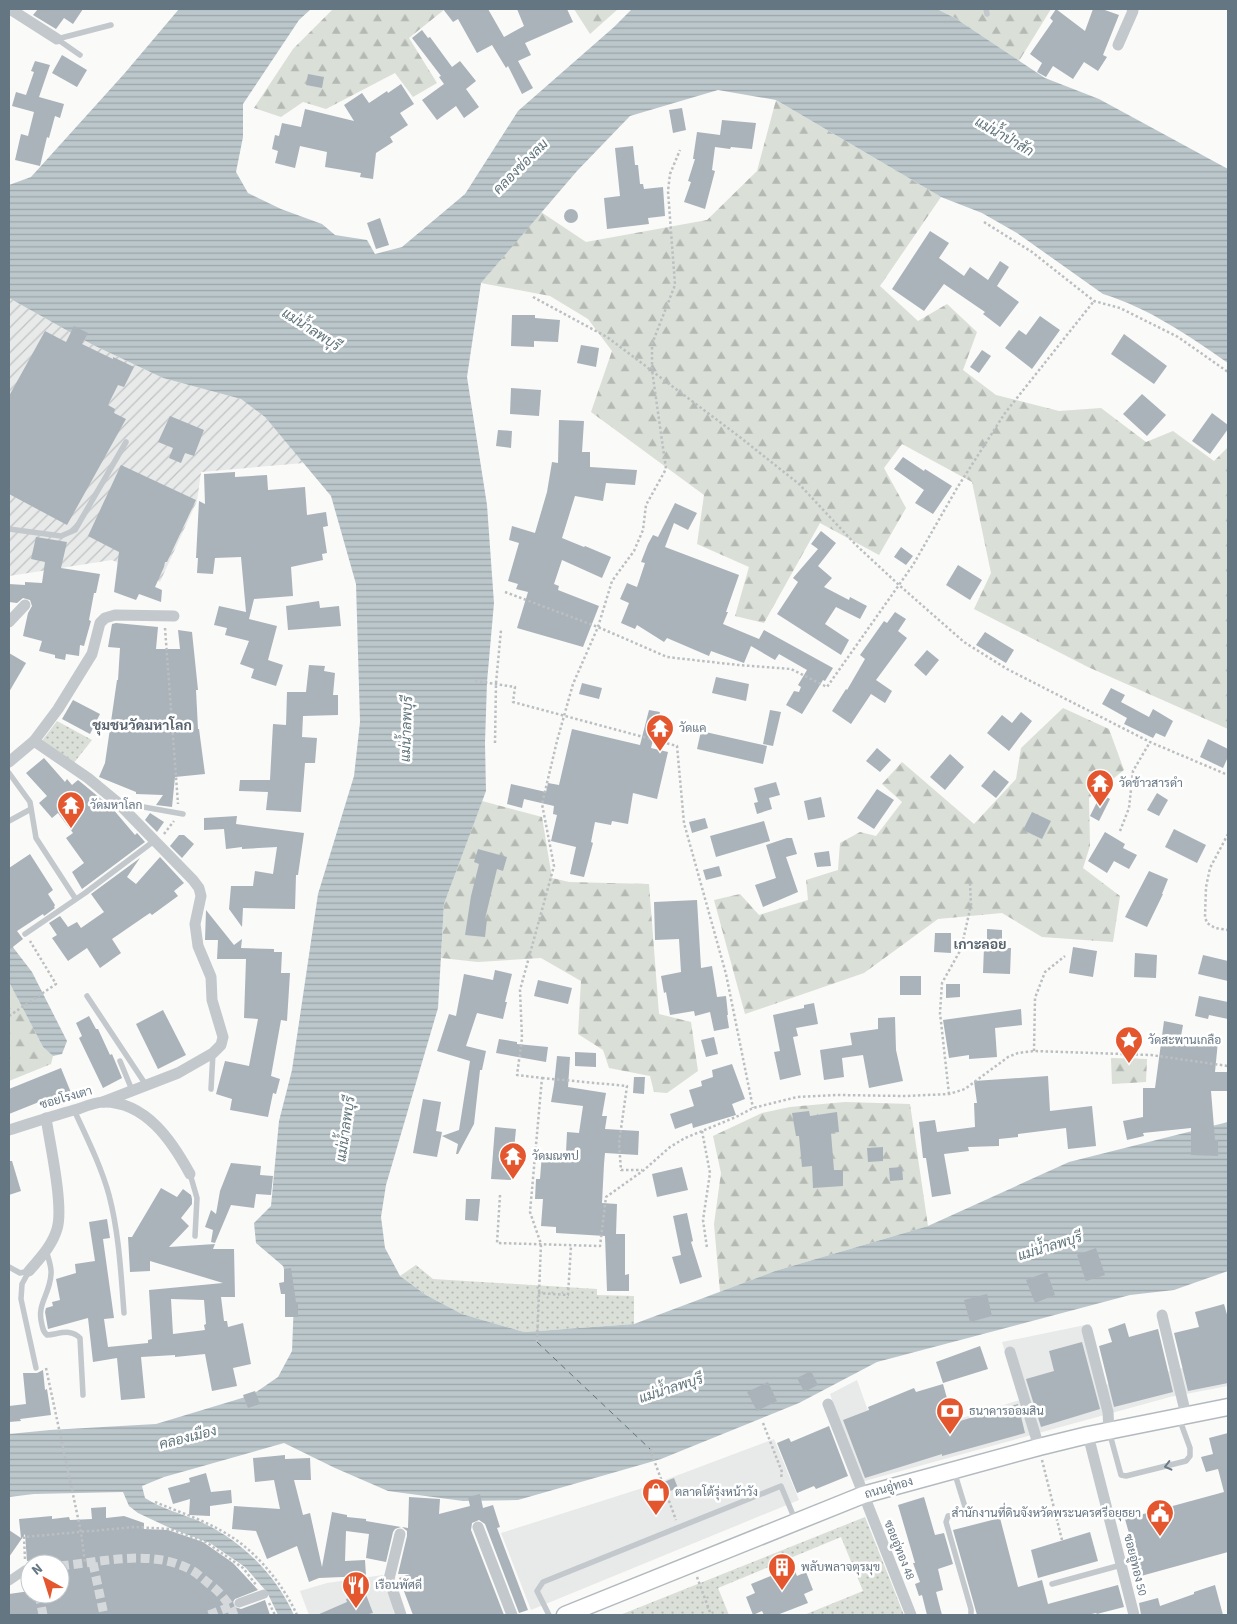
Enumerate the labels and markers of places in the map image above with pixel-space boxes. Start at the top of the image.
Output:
temple icon: วัดแค [645,713,675,752]
place label: วัดแค [679,720,706,737]
temple icon: วัดข้าวสารดำ [1085,768,1115,807]
place label: วัดข้าวสารดำ [1119,775,1183,792]
temple icon: วัดมหาโลก [56,790,86,829]
place label: วัดมหาโลก [90,797,143,814]
place icon: วัดสะพานเกลือ [1114,1025,1144,1064]
place label: วัดสะพานเกลือ [1148,1032,1221,1049]
temple icon: วัดมณฑป [498,1141,528,1180]
place label: วัดมณฑป [532,1148,579,1165]
bank icon: ธนาคารออมสิน [935,1396,965,1435]
place label: ธนาคารออมสิน [969,1403,1044,1420]
shop icon: ตลาดโต้รุ่งหน้าวัง [641,1477,671,1516]
place label: ตลาดโต้รุ่งหน้าวัง [675,1484,758,1501]
public building icon: สำนักงานที่ดินจังหวัดพระนครศรีอยุธยา [1145,1498,1175,1537]
place label: สำนักงานที่ดินจังหวัดพระนครศรีอยุธยา [951,1502,1141,1522]
building icon: พลับพลาจตุรมุข [767,1552,797,1591]
place label: พลับพลาจตุรมุข [801,1559,880,1576]
restaurant icon: เรือนพัศดี [341,1570,371,1609]
place label: เรือนพัศดี [375,1577,422,1594]

